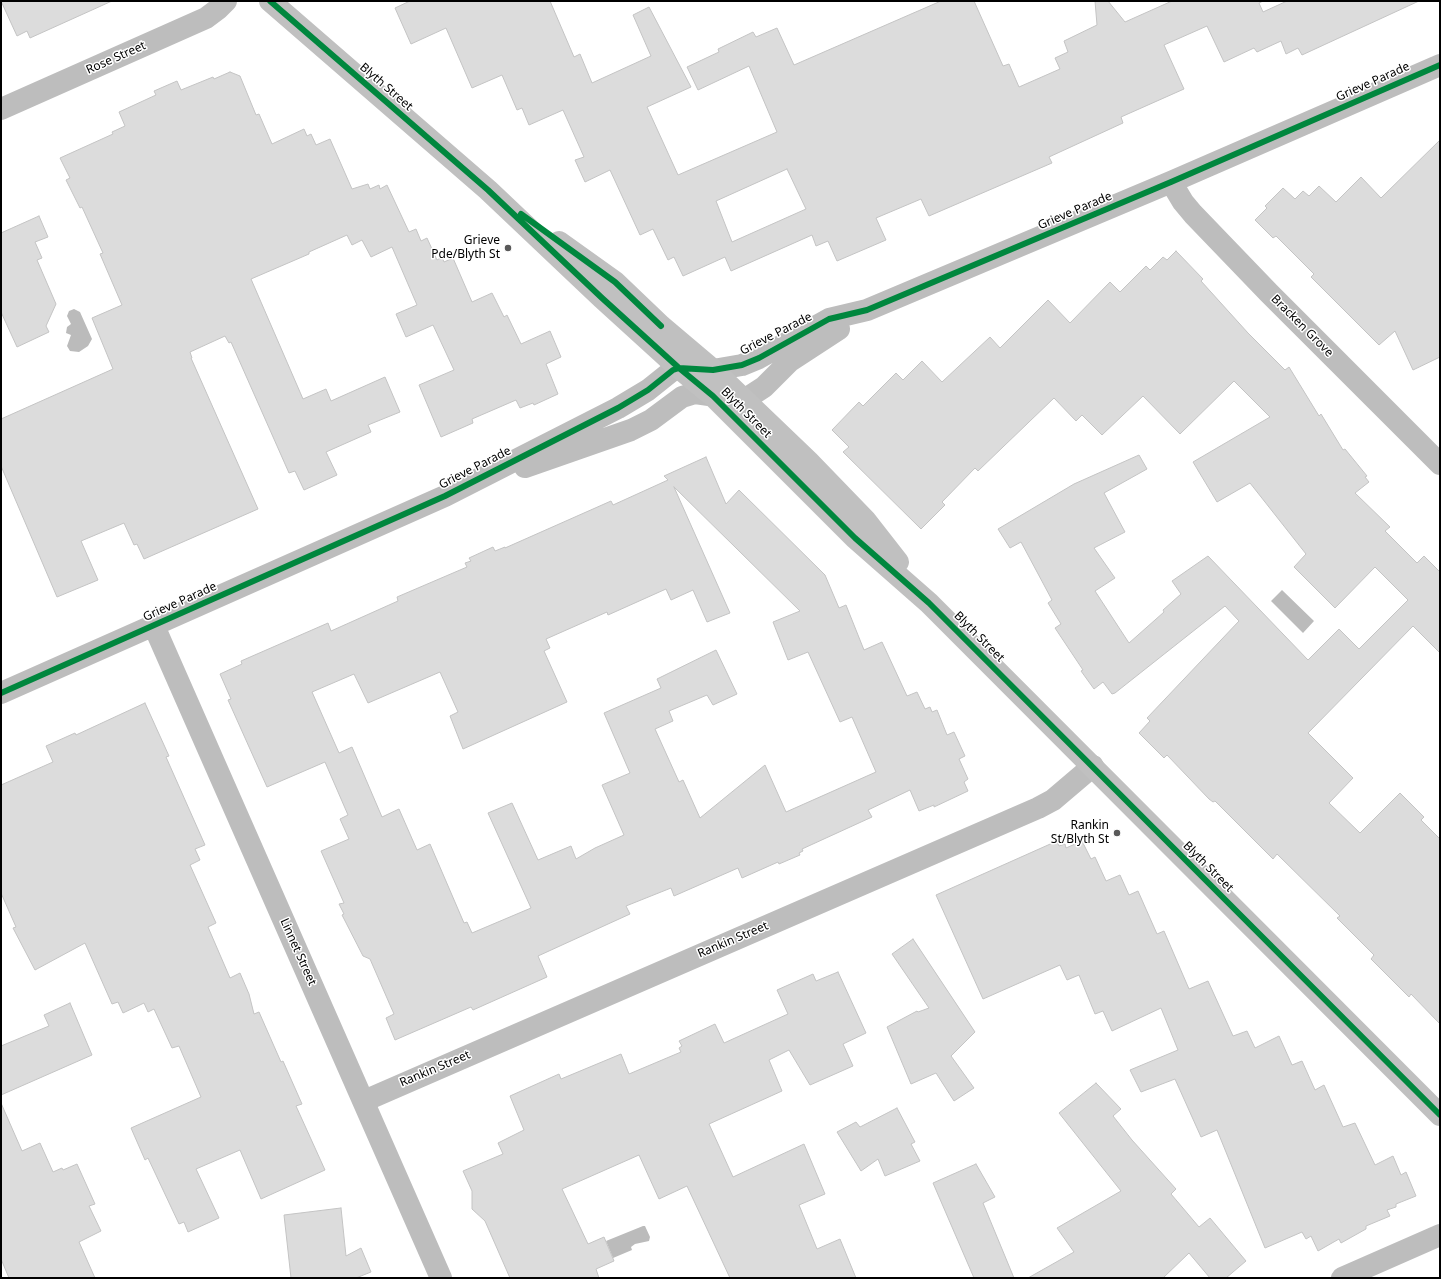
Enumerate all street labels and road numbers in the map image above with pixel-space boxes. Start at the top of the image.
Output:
street label: Rose Street [84,38,148,78]
street label: Grieve Parade [1334,59,1412,105]
street label: Blyth Street [357,60,415,114]
street label: Grieve Parade [1036,189,1114,233]
street label: Bracken Grove [1268,292,1336,360]
street label: Grieve Parade [738,310,814,358]
street label: Blyth Street [718,385,774,441]
street label: Grieve Parade [437,444,513,492]
street label: Grieve Parade [141,579,219,625]
street label: Blyth Street [951,609,1007,665]
street label: Blyth Street [1180,839,1236,895]
street label: Linnet Street [277,916,319,988]
street label: Rankin Street [696,919,770,961]
street label: Rankin Street [398,1048,472,1090]

